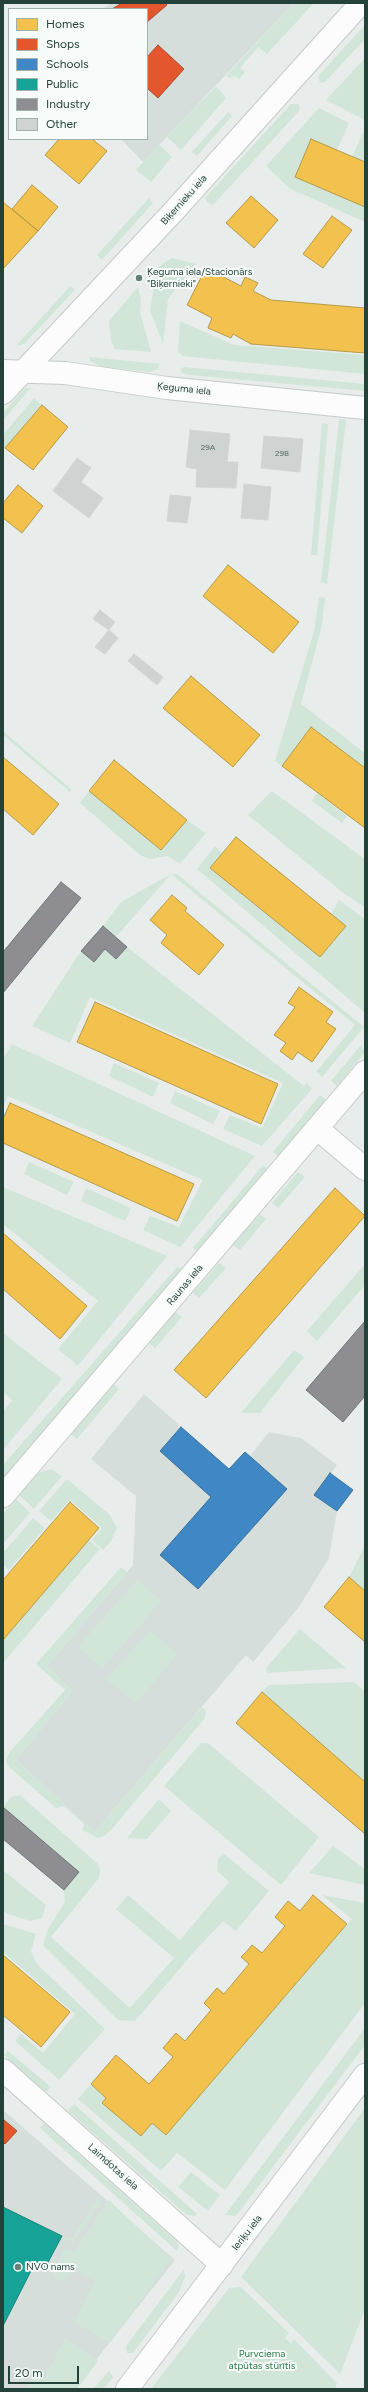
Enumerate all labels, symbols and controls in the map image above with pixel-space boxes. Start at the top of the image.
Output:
legend [8,8,148,140]
text: Homes [46,17,84,31]
text: Shops [46,37,80,51]
text: Schools [46,57,89,71]
text: Public [46,77,79,91]
text: Industry [46,97,90,111]
text: Other [46,117,77,131]
street label: Biķernieku iela [158,172,210,228]
place label: Ķeguma iela/Stacionārs "Biķernieki" [147,266,252,290]
marker: Ķeguma iela/Stacionārs "Biķernieki" [134,273,144,283]
street label: Ķeguma iela [156,380,212,398]
house number: 29A [201,443,215,453]
house number: 29B [275,449,289,459]
street label: Raunas iela [164,1262,206,1308]
street label: Laimdotas iela [85,2141,141,2193]
street label: Ieriķu iela [229,2213,265,2253]
place label: NVO nams [26,2261,75,2273]
marker: NVO nams [13,2262,23,2272]
park label: Purvciema atpūtas stūrītis [229,2348,295,2372]
scale bar [10,2358,81,2384]
text: 20 m [15,2366,43,2380]

